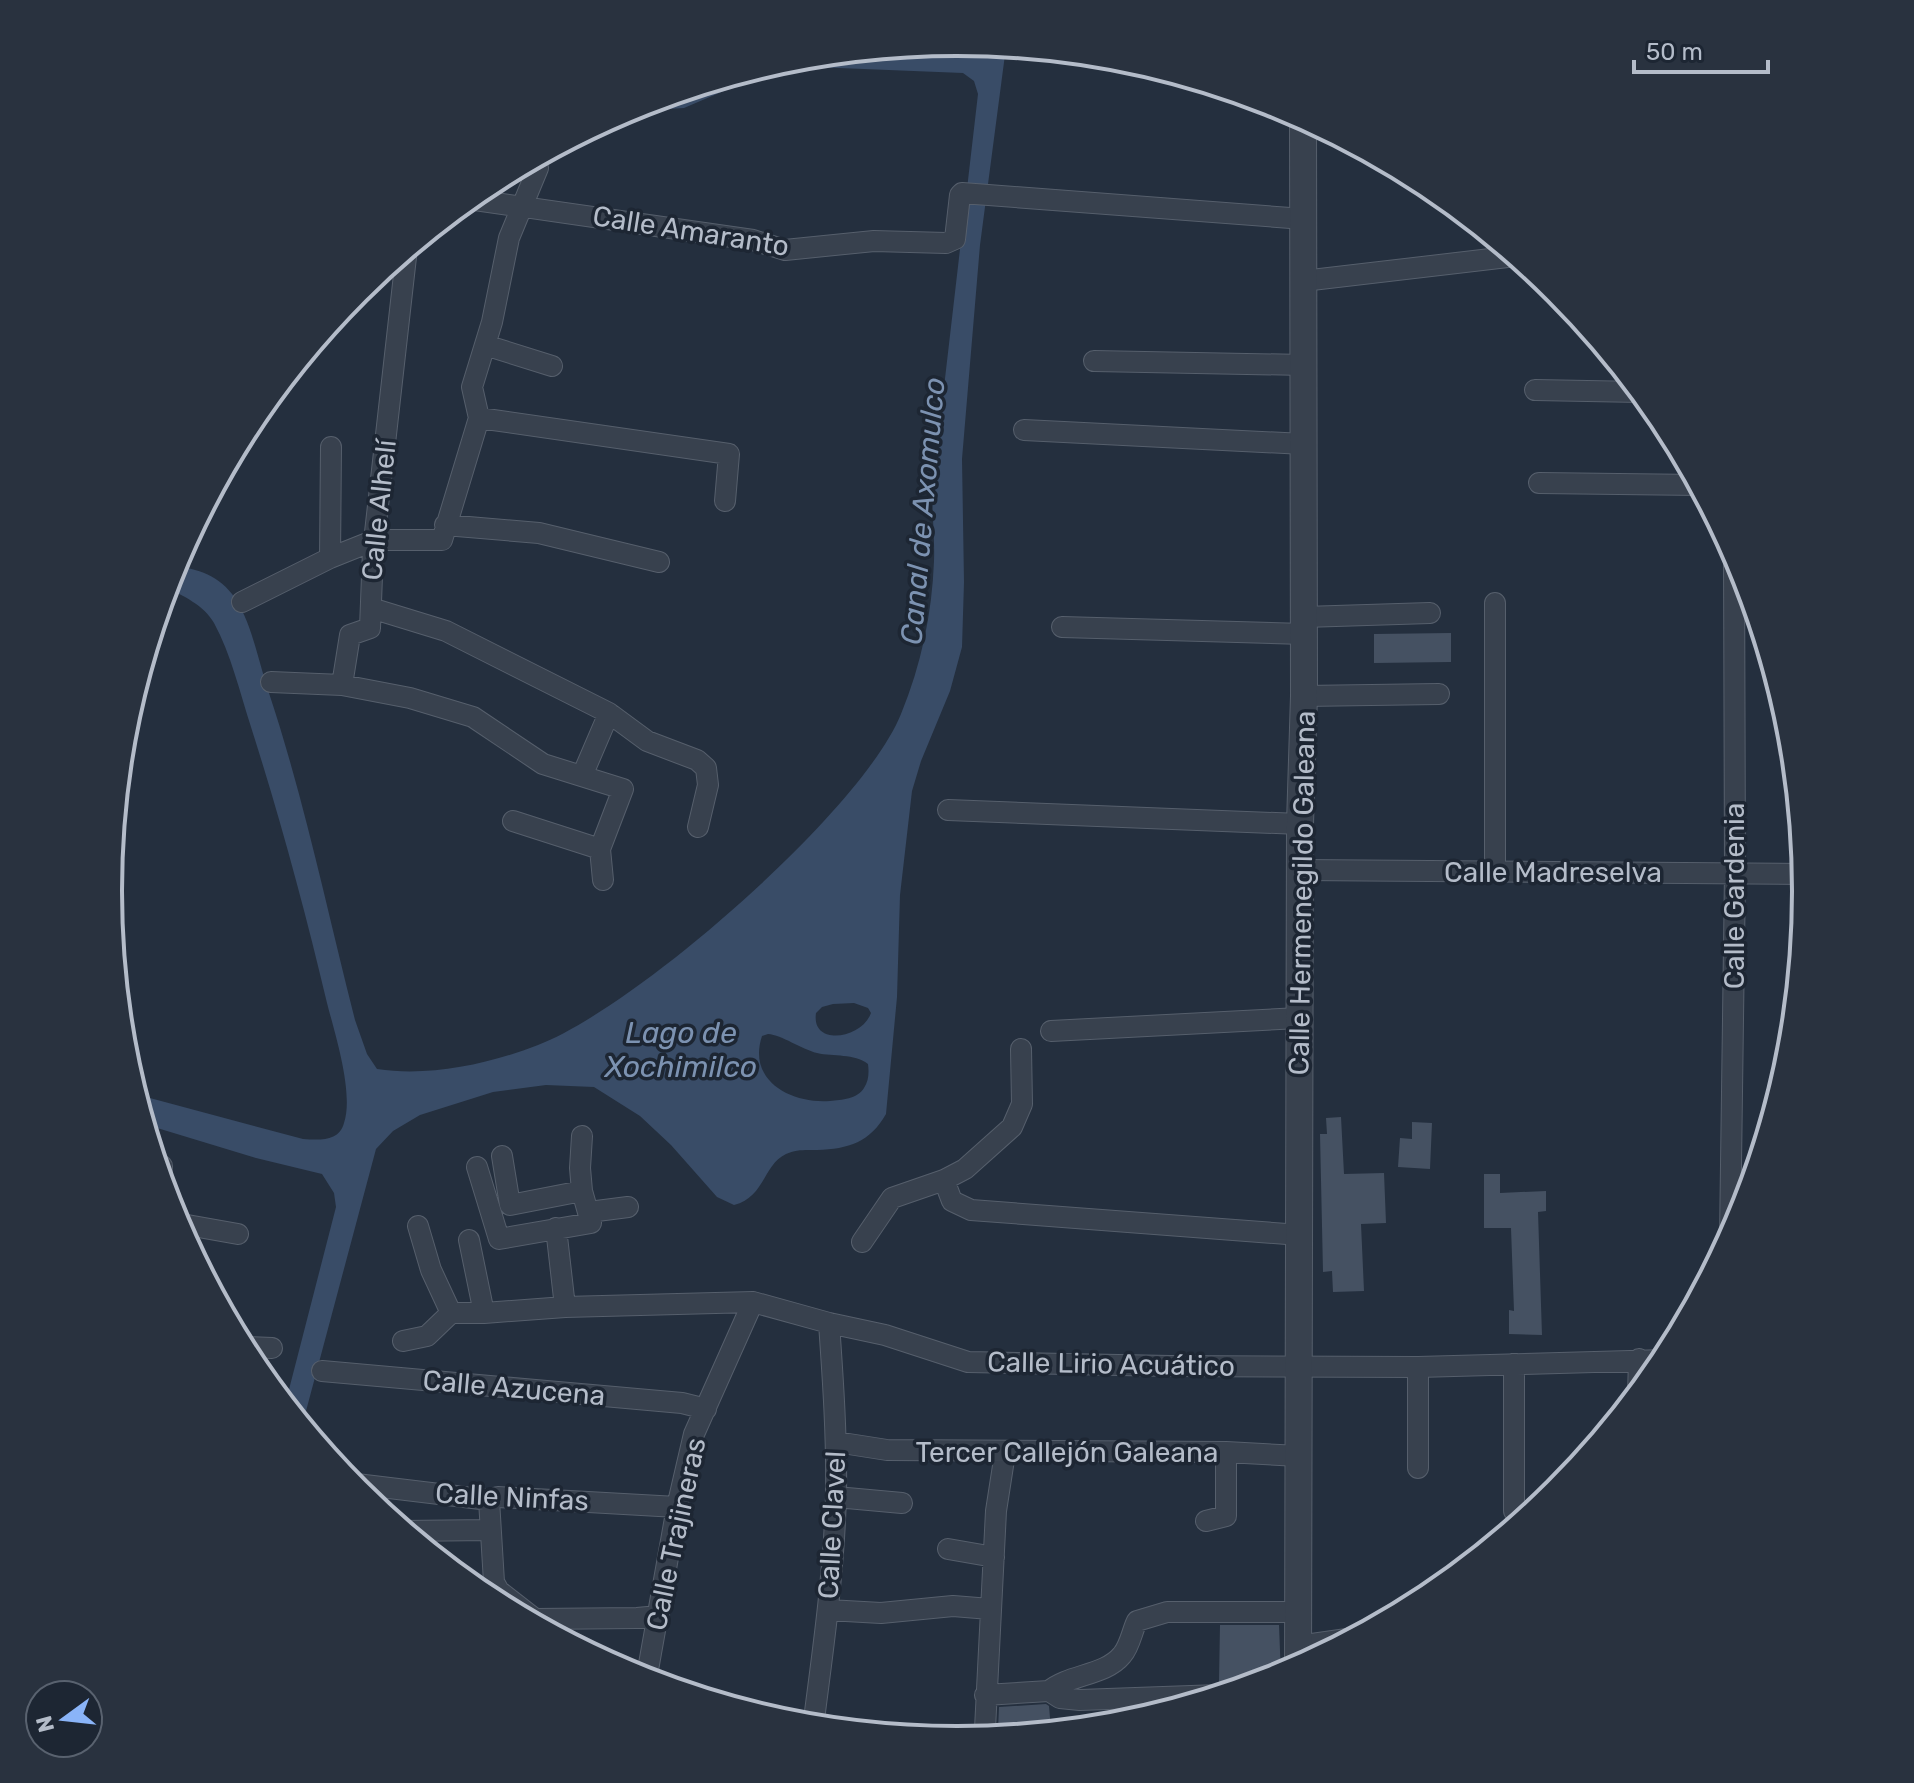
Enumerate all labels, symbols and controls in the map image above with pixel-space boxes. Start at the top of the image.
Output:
scale bar [1634,24,1768,74]
text: 50 m [1646,38,1703,66]
street label: Calle Amaranto [590,199,792,263]
water label: Canal de Axomulco [893,376,953,646]
street label: Calle Alhelí [355,437,403,582]
street label: Calle Hermenegildo Galeana [1282,710,1322,1076]
street label: Calle Gardenia [1718,803,1751,989]
street label: Calle Madreselva [1444,856,1662,889]
water label: Lago de Xochimilco [603,1015,757,1085]
street label: Calle Lirio Acuático [987,1345,1235,1383]
street label: Calle Azucena [421,1364,607,1412]
street label: Calle Trajineras [639,1435,713,1633]
street label: Tercer Callejón Galeana [916,1436,1218,1469]
street label: Calle Clavel [812,1450,852,1600]
street label: Calle Ninfas [434,1477,590,1517]
north arrow [24,1679,104,1759]
text: N [30,1713,60,1735]

